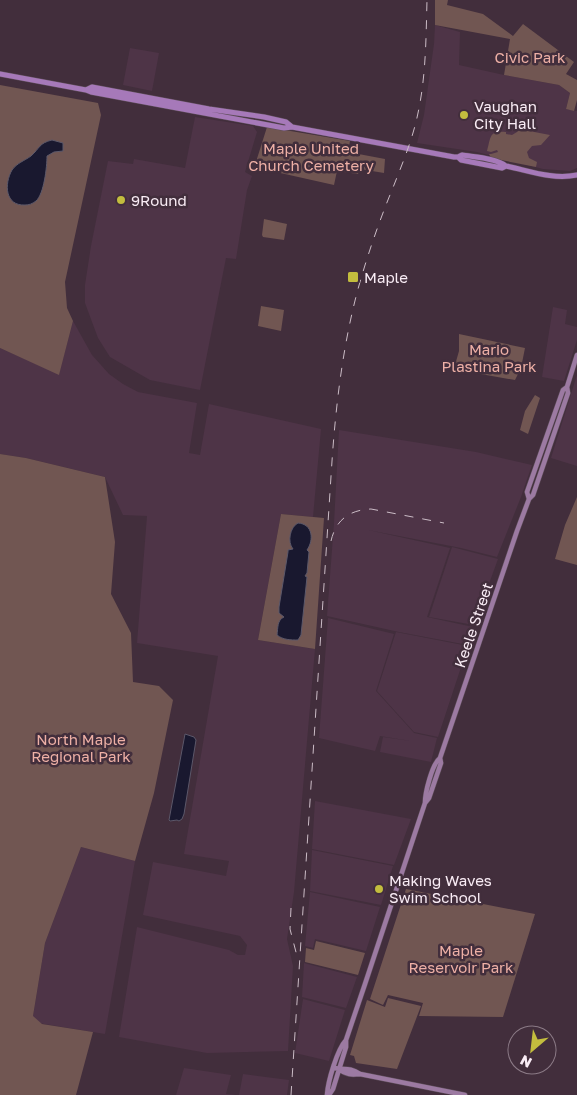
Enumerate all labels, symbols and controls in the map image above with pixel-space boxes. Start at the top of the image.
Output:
park label: Civic Park [494,48,566,66]
place label: Vaughan City Hall [474,97,537,132]
marker: Vaughan City Hall [458,109,470,121]
park label: Maple United Church Cemetery [248,139,374,174]
place label: 9Round [131,191,187,209]
marker: 9Round [115,194,127,206]
place label: Maple [364,268,408,286]
marker: Maple [346,270,360,284]
park label: Mario Plastina Park [442,340,537,375]
street label: Keele Street [450,580,496,670]
park label: North Maple Regional Park [31,730,131,765]
place label: Making Waves Swim School [389,871,492,906]
marker: Making Waves Swim School [373,883,385,895]
park label: Maple Reservoir Park [409,941,514,976]
north arrow [507,1025,557,1075]
text: N [517,1052,534,1072]

